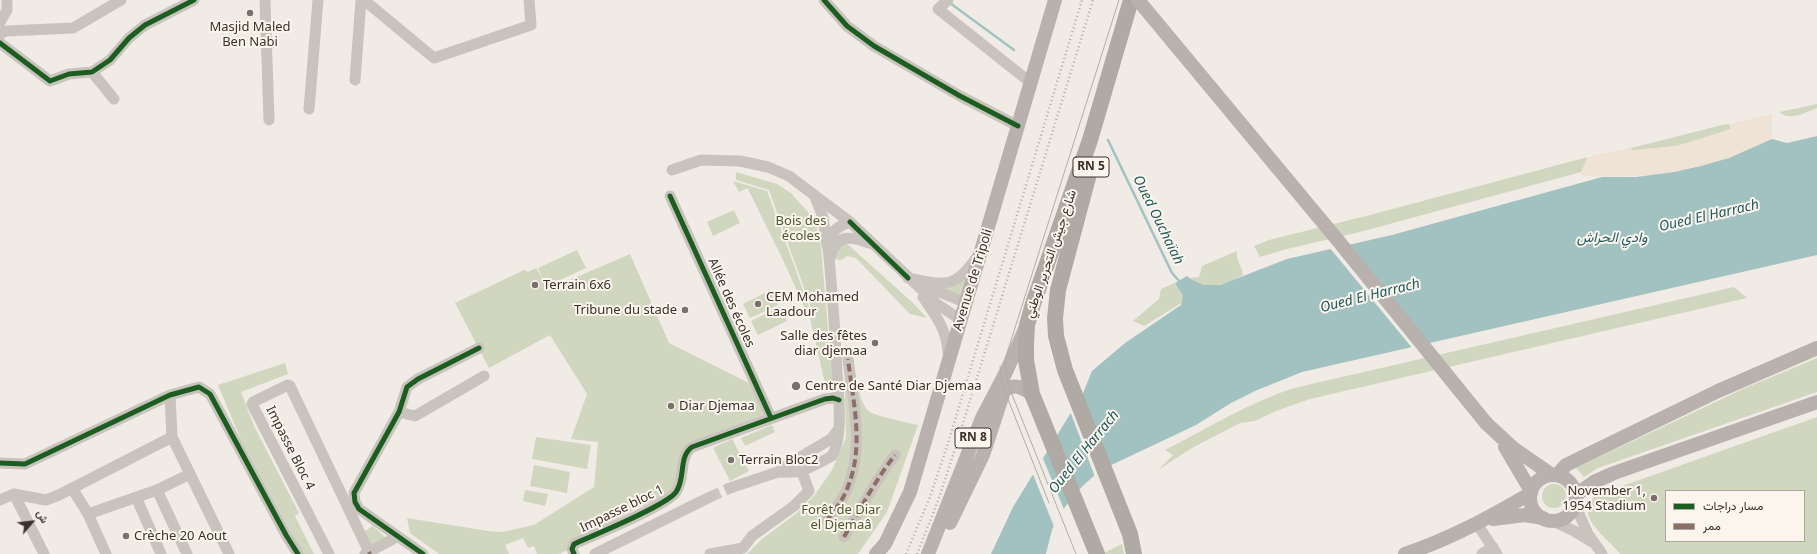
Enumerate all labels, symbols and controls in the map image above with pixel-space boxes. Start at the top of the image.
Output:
marker: Masjid Maled Ben Nabi [245,8,255,18]
place label: Masjid Maled Ben Nabi [209,19,291,50]
road number: RN 5 [1073,157,1109,177]
water label: Oued Ouchaïah [1129,173,1187,267]
street label: شارع جيش التحرير الوطني [1022,188,1080,320]
water label: Oued El Harrach [1657,196,1761,236]
park label: Bois des écoles [776,213,826,244]
street label: Avenue de Tripoli [950,227,996,333]
water label: وادي الحراش [1577,230,1647,246]
street label: Allée des écoles [704,256,758,350]
water label: Oued El Harrach [1318,275,1422,317]
place label: Terrain 6x6 [543,277,611,293]
marker: Terrain 6x6 [530,280,540,290]
place label: CEM Mohamed Laadour [766,289,859,320]
marker: CEM Mohamed Laadour [753,299,763,309]
place label: Tribune du stade [574,302,677,318]
marker: Tribune du stade [680,305,690,315]
place label: Salle des fêtes diar djemaa [780,328,867,359]
marker: Salle des fêtes diar djemaa [870,338,880,348]
place label: Centre de Santé Diar Djemaa [805,378,981,394]
marker: Centre de Santé Diar Djemaa [790,380,802,392]
place label: Diar Djemaa [679,398,755,414]
marker: Diar Djemaa [666,401,676,411]
street label: Impasse Bloc 4 [262,404,318,492]
water label: Oued El Harrach [1045,407,1123,497]
road number: RN 8 [955,428,991,448]
place label: Terrain Bloc2 [739,452,819,468]
marker: Terrain Bloc2 [726,455,736,465]
street label: Impasse bloc 1 [578,482,666,536]
place label: November 1, 1954 Stadium [1562,483,1646,514]
legend [1665,490,1805,542]
marker: November 1, 1954 Stadium [1649,493,1659,503]
text: مسار دراجات [1703,497,1763,514]
north arrow [12,502,52,542]
park label: Forêt de Diar el Djemaâ [801,502,881,533]
text: ش [33,507,53,525]
text: ممر [1703,517,1721,534]
place label: Crèche 20 Aout [134,528,227,544]
marker: Crèche 20 Aout [121,531,131,541]

